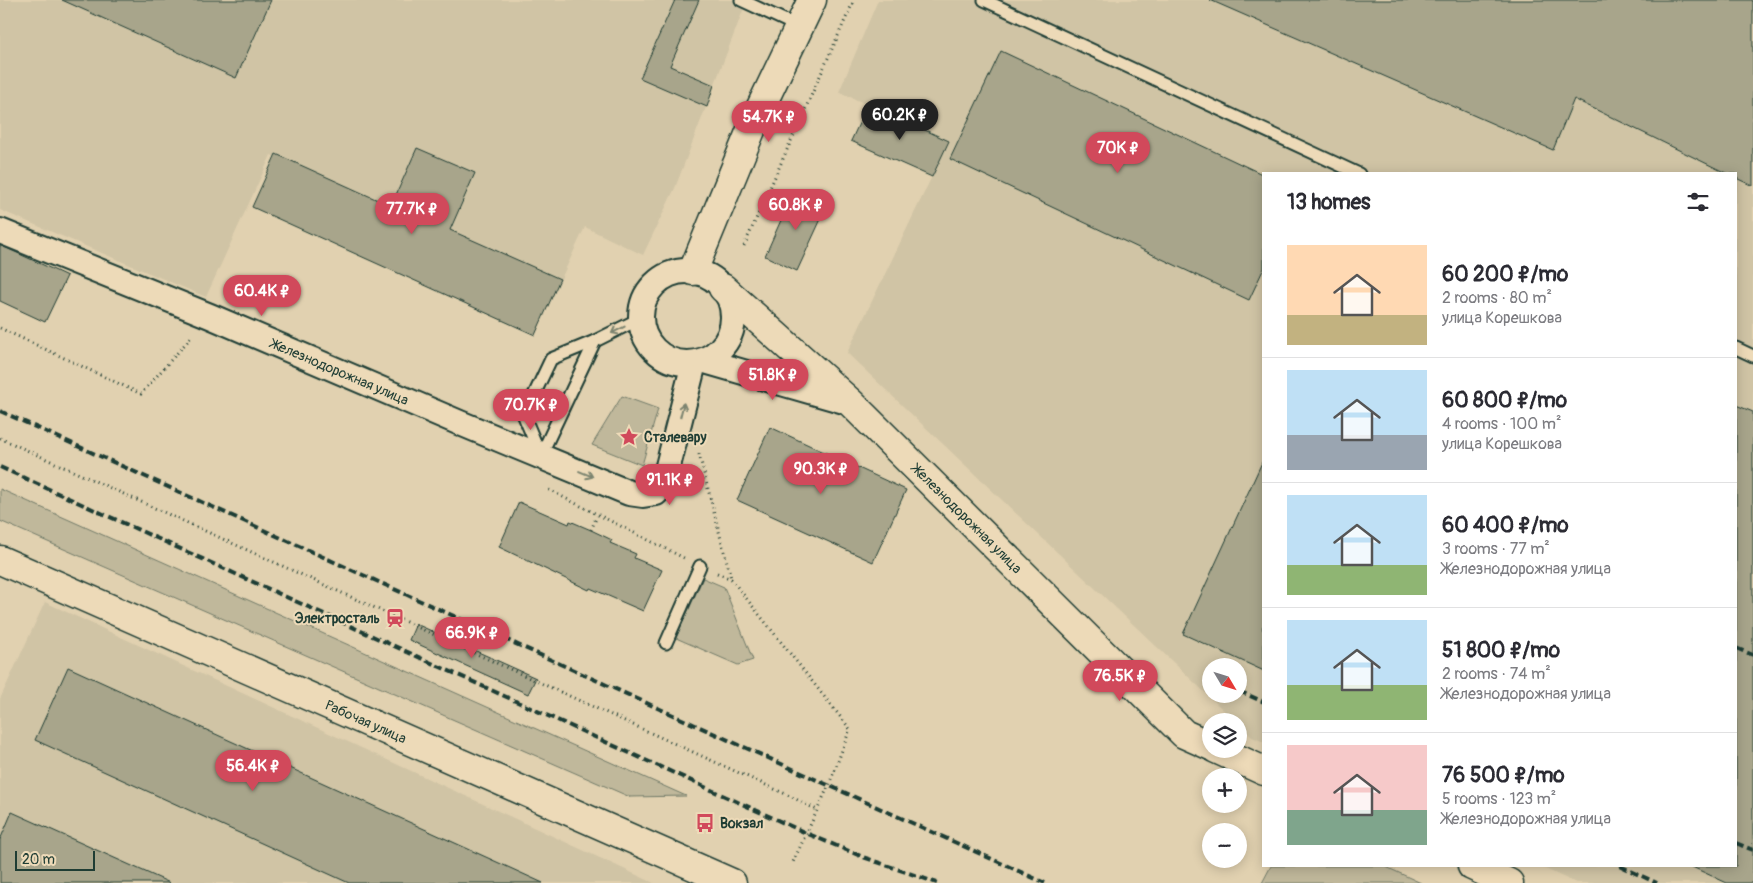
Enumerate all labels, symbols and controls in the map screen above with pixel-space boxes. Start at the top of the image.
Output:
pin: 60.2K ₽ [854,98,946,141]
pin: 54.7K ₽ [723,100,815,143]
text: 60.2K ₽ [872,105,928,125]
text: 54.7K ₽ [743,107,795,127]
pin: 70K ₽ [1083,132,1153,174]
text: 70K ₽ [1097,138,1139,158]
pin: 60.8K ₽ [750,188,842,231]
icon: filters [1684,188,1712,216]
text: 13 homes [1287,189,1370,216]
pin: 77.7K ₽ [366,192,458,235]
text: 60.8K ₽ [769,195,823,215]
text: 77.7K ₽ [386,199,438,219]
text: 60 200 ₽/mo [1442,261,1568,288]
icon: home [1327,265,1387,325]
pin: 60.4K ₽ [216,274,308,317]
text: 60.4K ₽ [234,281,290,301]
text: 2 rooms · 80 m² [1442,288,1552,308]
text: улица Корешкова [1442,308,1562,328]
one-way arrow [611,326,626,335]
street label: Железнодорожная улица [267,334,411,409]
pin: 51.8K ₽ [727,358,819,401]
text: 51.8K ₽ [748,365,798,385]
text: 60 800 ₽/mo [1442,387,1567,414]
pin: 70.7K ₽ [485,388,577,431]
icon: home [1327,390,1387,450]
text: 70.7K ₽ [504,395,558,415]
one-way arrow [678,402,687,418]
text: 4 rooms · 100 m² [1442,414,1561,434]
place icon: Сталевару [618,426,640,448]
place label: Сталевару [644,429,706,446]
text: улица Корешкова [1442,434,1562,454]
pin: 90.3K ₽ [775,452,867,495]
text: 90.3K ₽ [794,459,848,479]
street label: Железнодорожная улица [907,459,1025,577]
pin: 91.1K ₽ [624,464,716,506]
one-way arrow [578,470,593,480]
text: 91.1K ₽ [647,470,693,490]
text: 60 400 ₽/mo [1442,512,1569,539]
icon: home [1327,515,1387,575]
text: 3 rooms · 77 m² [1442,539,1550,559]
text: Железнодорожная улица [1442,559,1611,579]
station icon: Электросталь [384,607,406,629]
place label: Электросталь [295,610,380,627]
pin: 66.9K ₽ [426,616,518,659]
text: 66.9K ₽ [445,623,499,643]
text: 51 800 ₽/mo [1442,637,1560,664]
icon: home [1327,640,1387,700]
north arrow [1202,658,1248,702]
map controls [1202,658,1247,868]
pin: 76.5K ₽ [1074,660,1166,702]
text: 2 rooms · 74 m² [1442,664,1551,684]
text: 76.5K ₽ [1094,666,1146,686]
text: Железнодорожная улица [1442,684,1611,704]
street label: Рабочая улица [323,697,409,747]
button: layers [1202,713,1247,758]
pin: 56.4K ₽ [207,750,299,792]
text: 56.4K ₽ [226,756,280,776]
text: 76 500 ₽/mo [1442,762,1565,789]
icon: home [1327,765,1387,825]
button: + [1202,768,1247,813]
text: 5 rooms · 123 m² [1442,789,1556,809]
text: Железнодорожная улица [1442,809,1611,829]
bus stop icon: Вокзал [694,812,716,834]
place label: Вокзал [720,815,763,832]
button: − [1202,823,1247,868]
scale bar [15,848,95,871]
text: 20 m [22,851,55,868]

